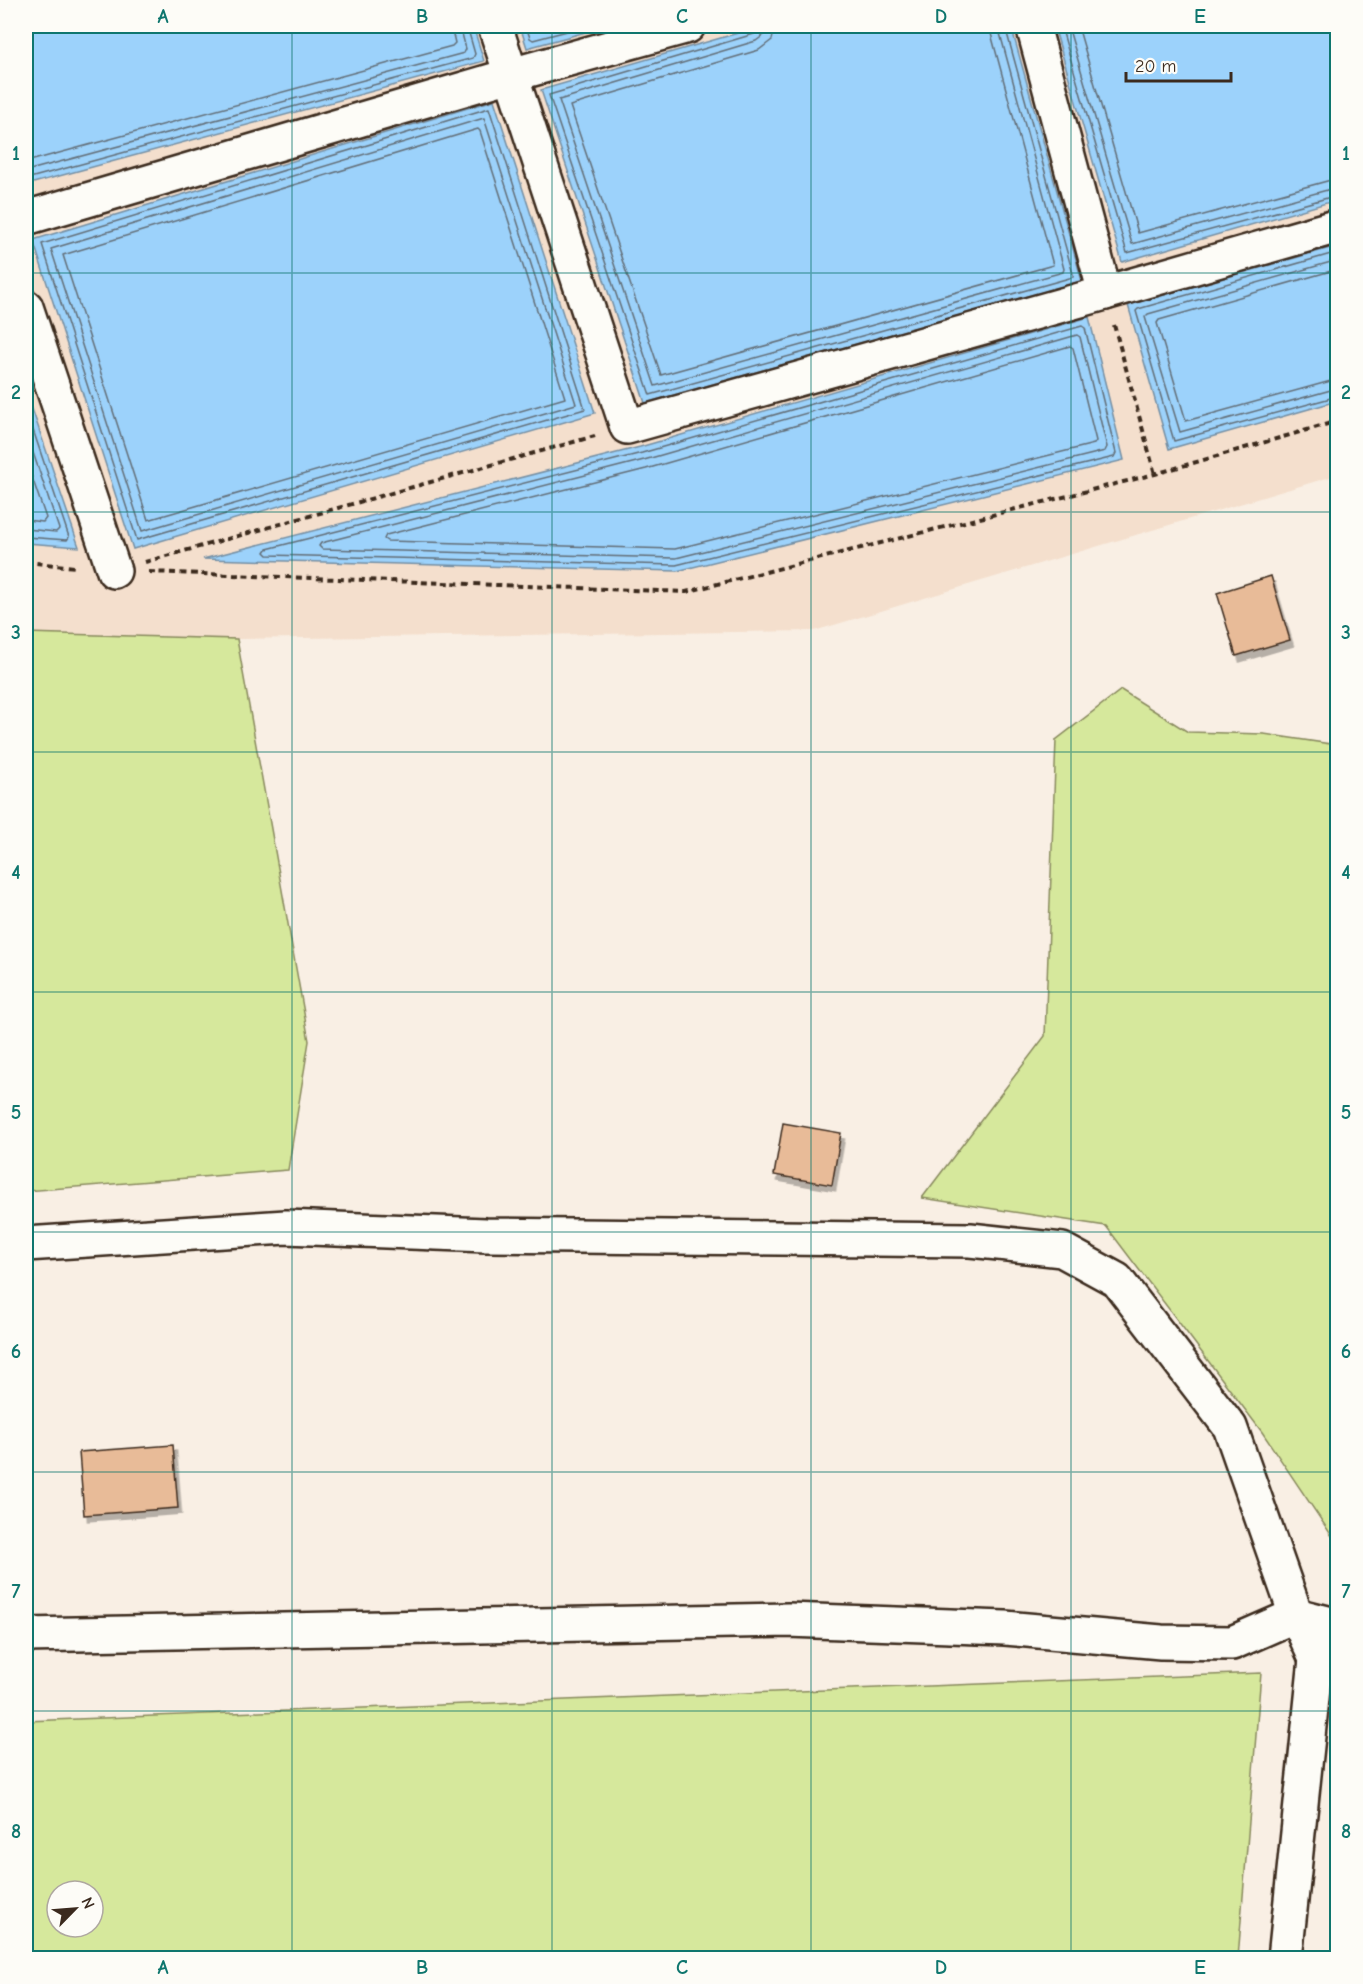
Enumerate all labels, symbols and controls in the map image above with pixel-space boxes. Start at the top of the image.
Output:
text: A [157,5,169,28]
text: B [416,5,428,28]
text: C [676,5,688,28]
text: D [935,5,947,28]
text: E [1194,5,1206,28]
scale bar [1126,45,1231,83]
text: 20 m [1135,56,1176,77]
text: 1 [12,142,20,165]
text: 1 [1342,142,1350,165]
text: 2 [11,381,21,404]
text: 2 [1341,381,1351,404]
text: 3 [11,621,21,644]
text: 3 [1341,621,1351,644]
text: 4 [11,861,21,884]
text: 4 [1341,861,1351,884]
text: 5 [11,1101,21,1124]
text: 5 [1341,1101,1351,1124]
text: 6 [11,1340,21,1363]
text: 6 [1341,1340,1351,1363]
text: 7 [12,1580,21,1603]
text: 7 [1342,1580,1351,1603]
text: 8 [11,1820,21,1843]
text: 8 [1341,1820,1351,1843]
north arrow [45,1879,105,1939]
text: N [77,1895,98,1912]
text: A [157,1956,169,1979]
text: B [416,1956,428,1979]
text: C [676,1956,688,1979]
text: D [935,1956,947,1979]
text: E [1194,1956,1206,1979]

